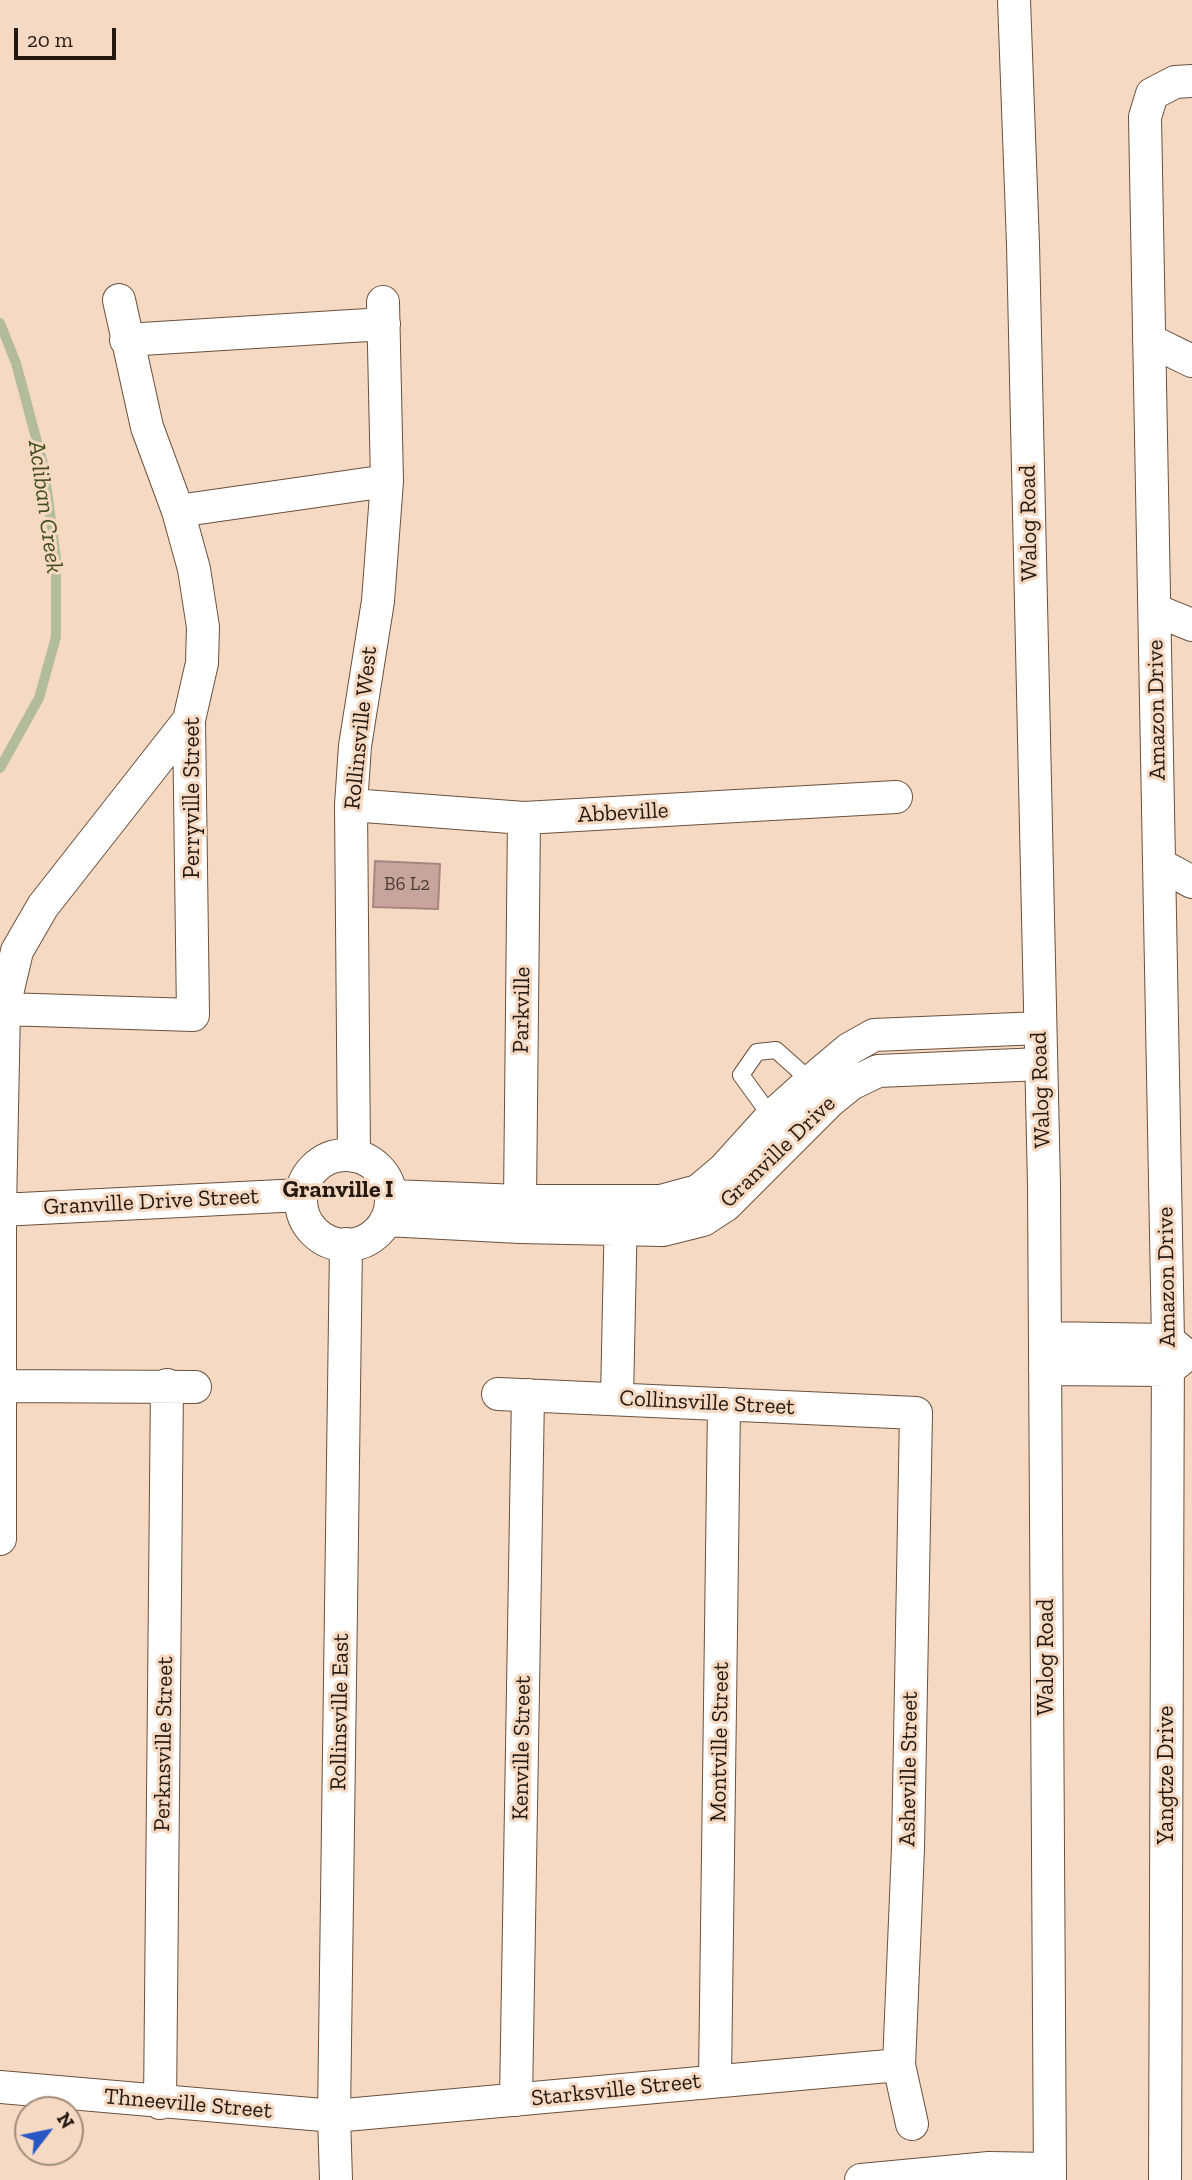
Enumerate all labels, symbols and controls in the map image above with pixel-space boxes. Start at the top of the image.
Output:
scale bar [18,14,119,58]
text: 20 m [27,27,73,52]
water label: Acliban Creek [21,439,69,575]
street label: Walog Road [1014,464,1044,582]
street label: Amazon Drive [1142,639,1172,781]
street label: Rollinsville West [339,645,383,811]
street label: Perryville Street [178,717,206,879]
street label: Abbeville [577,797,669,829]
house number: B6 L2 [384,874,430,896]
street label: Parkville [507,966,537,1054]
street label: Walog Road [1025,1031,1057,1149]
street label: Granville Drive [715,1090,841,1214]
district label: Granville I [283,1176,393,1204]
street label: Granville Drive Street [43,1183,259,1221]
street label: Amazon Drive [1152,1206,1182,1348]
street label: Collinsville Street [619,1385,795,1421]
street label: Walog Road [1032,1599,1060,1715]
street label: Rollinsville East [325,1633,355,1791]
street label: Perknsville Street [149,1656,179,1832]
street label: Montville Street [705,1662,735,1822]
street label: Kenville Street [507,1675,537,1821]
street label: Asheville Street [894,1691,924,1847]
street label: Yangtze Drive [1152,1706,1180,1844]
street label: Starksville Street [530,2067,702,2113]
street label: Thneeville Street [103,2083,273,2125]
north arrow [14,2096,84,2166]
text: N [52,2108,79,2133]

